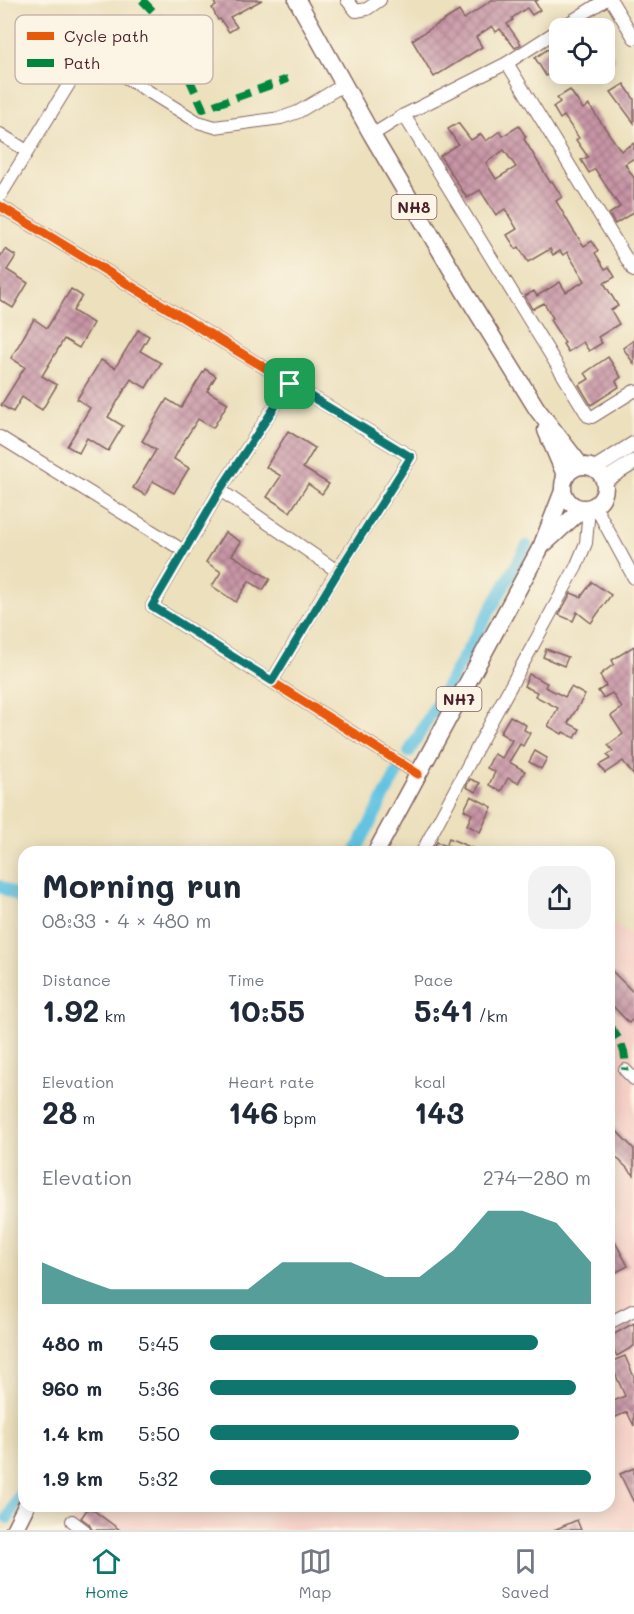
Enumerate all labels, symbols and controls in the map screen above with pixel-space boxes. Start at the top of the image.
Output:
legend [15,15,213,84]
map controls [549,18,615,84]
button: locate [549,18,615,84]
text: Cycle path [64,25,148,46]
text: Path [64,52,100,73]
road number: NH8 [392,195,436,219]
pin [264,358,315,409]
icon: arrive [273,367,306,400]
road number: NH7 [436,687,482,711]
text: Morning run [42,863,242,906]
button: share [528,866,591,929]
text: 08:33 · 4 × 480 m [42,907,211,933]
text: Distance [42,969,111,990]
text: Time [228,969,264,990]
text: Pace [414,969,453,990]
text: 1.92 [42,990,99,1030]
text: 10:55 [228,990,305,1030]
text: 5:41 [414,990,473,1030]
text: km [99,1005,126,1026]
text: /km [473,1005,508,1026]
text: Elevation [42,1071,114,1092]
text: Heart rate [228,1071,314,1092]
text: kcal [414,1071,446,1092]
text: 28 [42,1092,77,1132]
text: 146 [228,1092,278,1132]
text: 143 [414,1092,464,1132]
text: m [77,1107,95,1128]
text: bpm [278,1107,316,1128]
text: Elevation [42,1164,132,1190]
text: 274–280 m [483,1164,591,1190]
text: 480 m [42,1330,103,1356]
text: 5:45 [138,1330,179,1356]
text: 960 m [42,1375,102,1401]
text: 5:36 [138,1375,180,1401]
text: 1.4 km [42,1420,104,1446]
text: 5:50 [138,1420,180,1446]
text: 1.9 km [42,1465,103,1491]
text: 5:32 [138,1465,179,1491]
tab: Home [85,1545,129,1602]
tab: Map [299,1545,332,1602]
tab: Saved [501,1545,549,1602]

